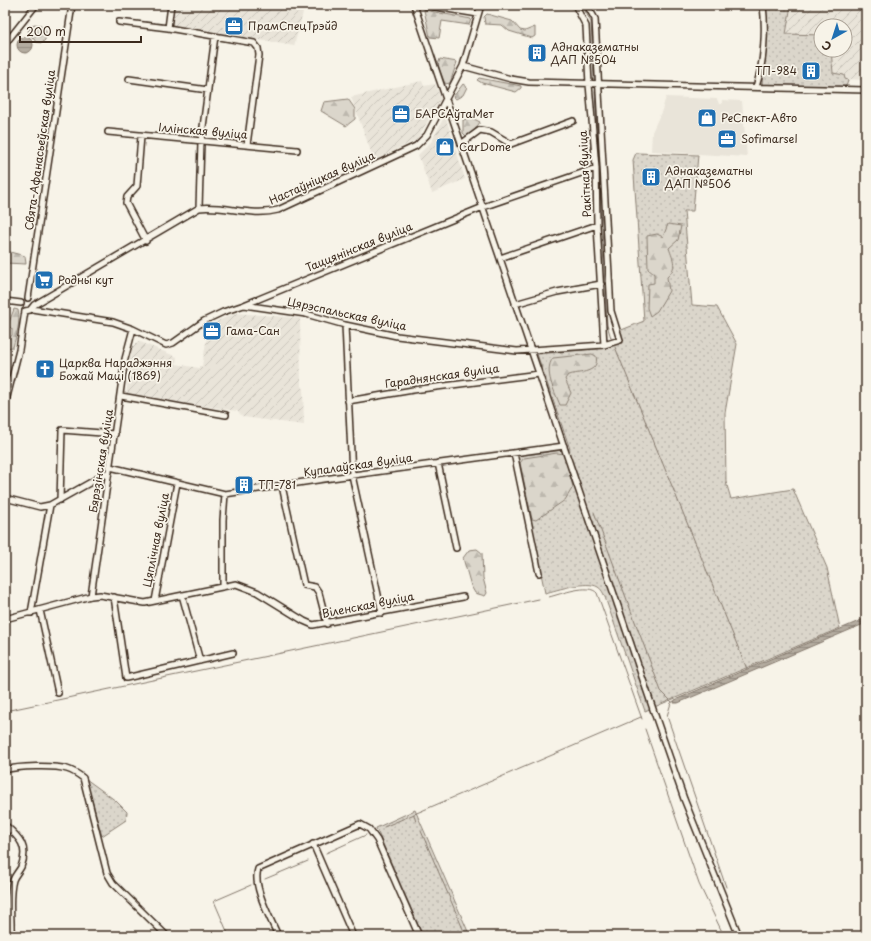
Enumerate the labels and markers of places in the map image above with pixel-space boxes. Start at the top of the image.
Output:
office icon: ПрамСпецТрэйд [223,15,245,37]
place label: ПрамСпецТрэйд [248,17,338,34]
place label: Аднаказематны ДАП №504 [550,38,639,68]
building icon: Аднаказематны ДАП №504 [526,42,548,64]
building icon: ТП-984 [800,60,822,82]
place label: ТП-984 [755,62,797,79]
office icon: БАРСАўтаМет [390,103,412,125]
place label: БАРСАўтаМет [415,105,494,122]
shop icon: РеСпект-Авто [696,107,718,129]
place label: РеСпект-Авто [721,109,797,126]
office icon: Sofimarsel [716,128,738,150]
place label: Sofimarsel [741,130,797,147]
shop icon: CarDome [434,136,456,158]
place label: CarDome [459,138,511,155]
place label: Аднаказематны ДАП №506 [664,162,753,192]
building icon: Аднаказематны ДАП №506 [640,166,662,188]
supermarket icon: Родны кут [33,269,55,291]
place label: Родны кут [58,271,114,288]
office icon: Гама-Сан [201,320,223,342]
place label: Гама-Сан [226,322,280,339]
place label: Царква Нараджэння Божай Маці (1869) [59,354,172,384]
church icon: Царква Нараджэння Божай Маці (1869) [34,358,56,380]
building icon: ТП-781 [233,474,255,496]
place label: ТП-781 [258,476,296,493]

